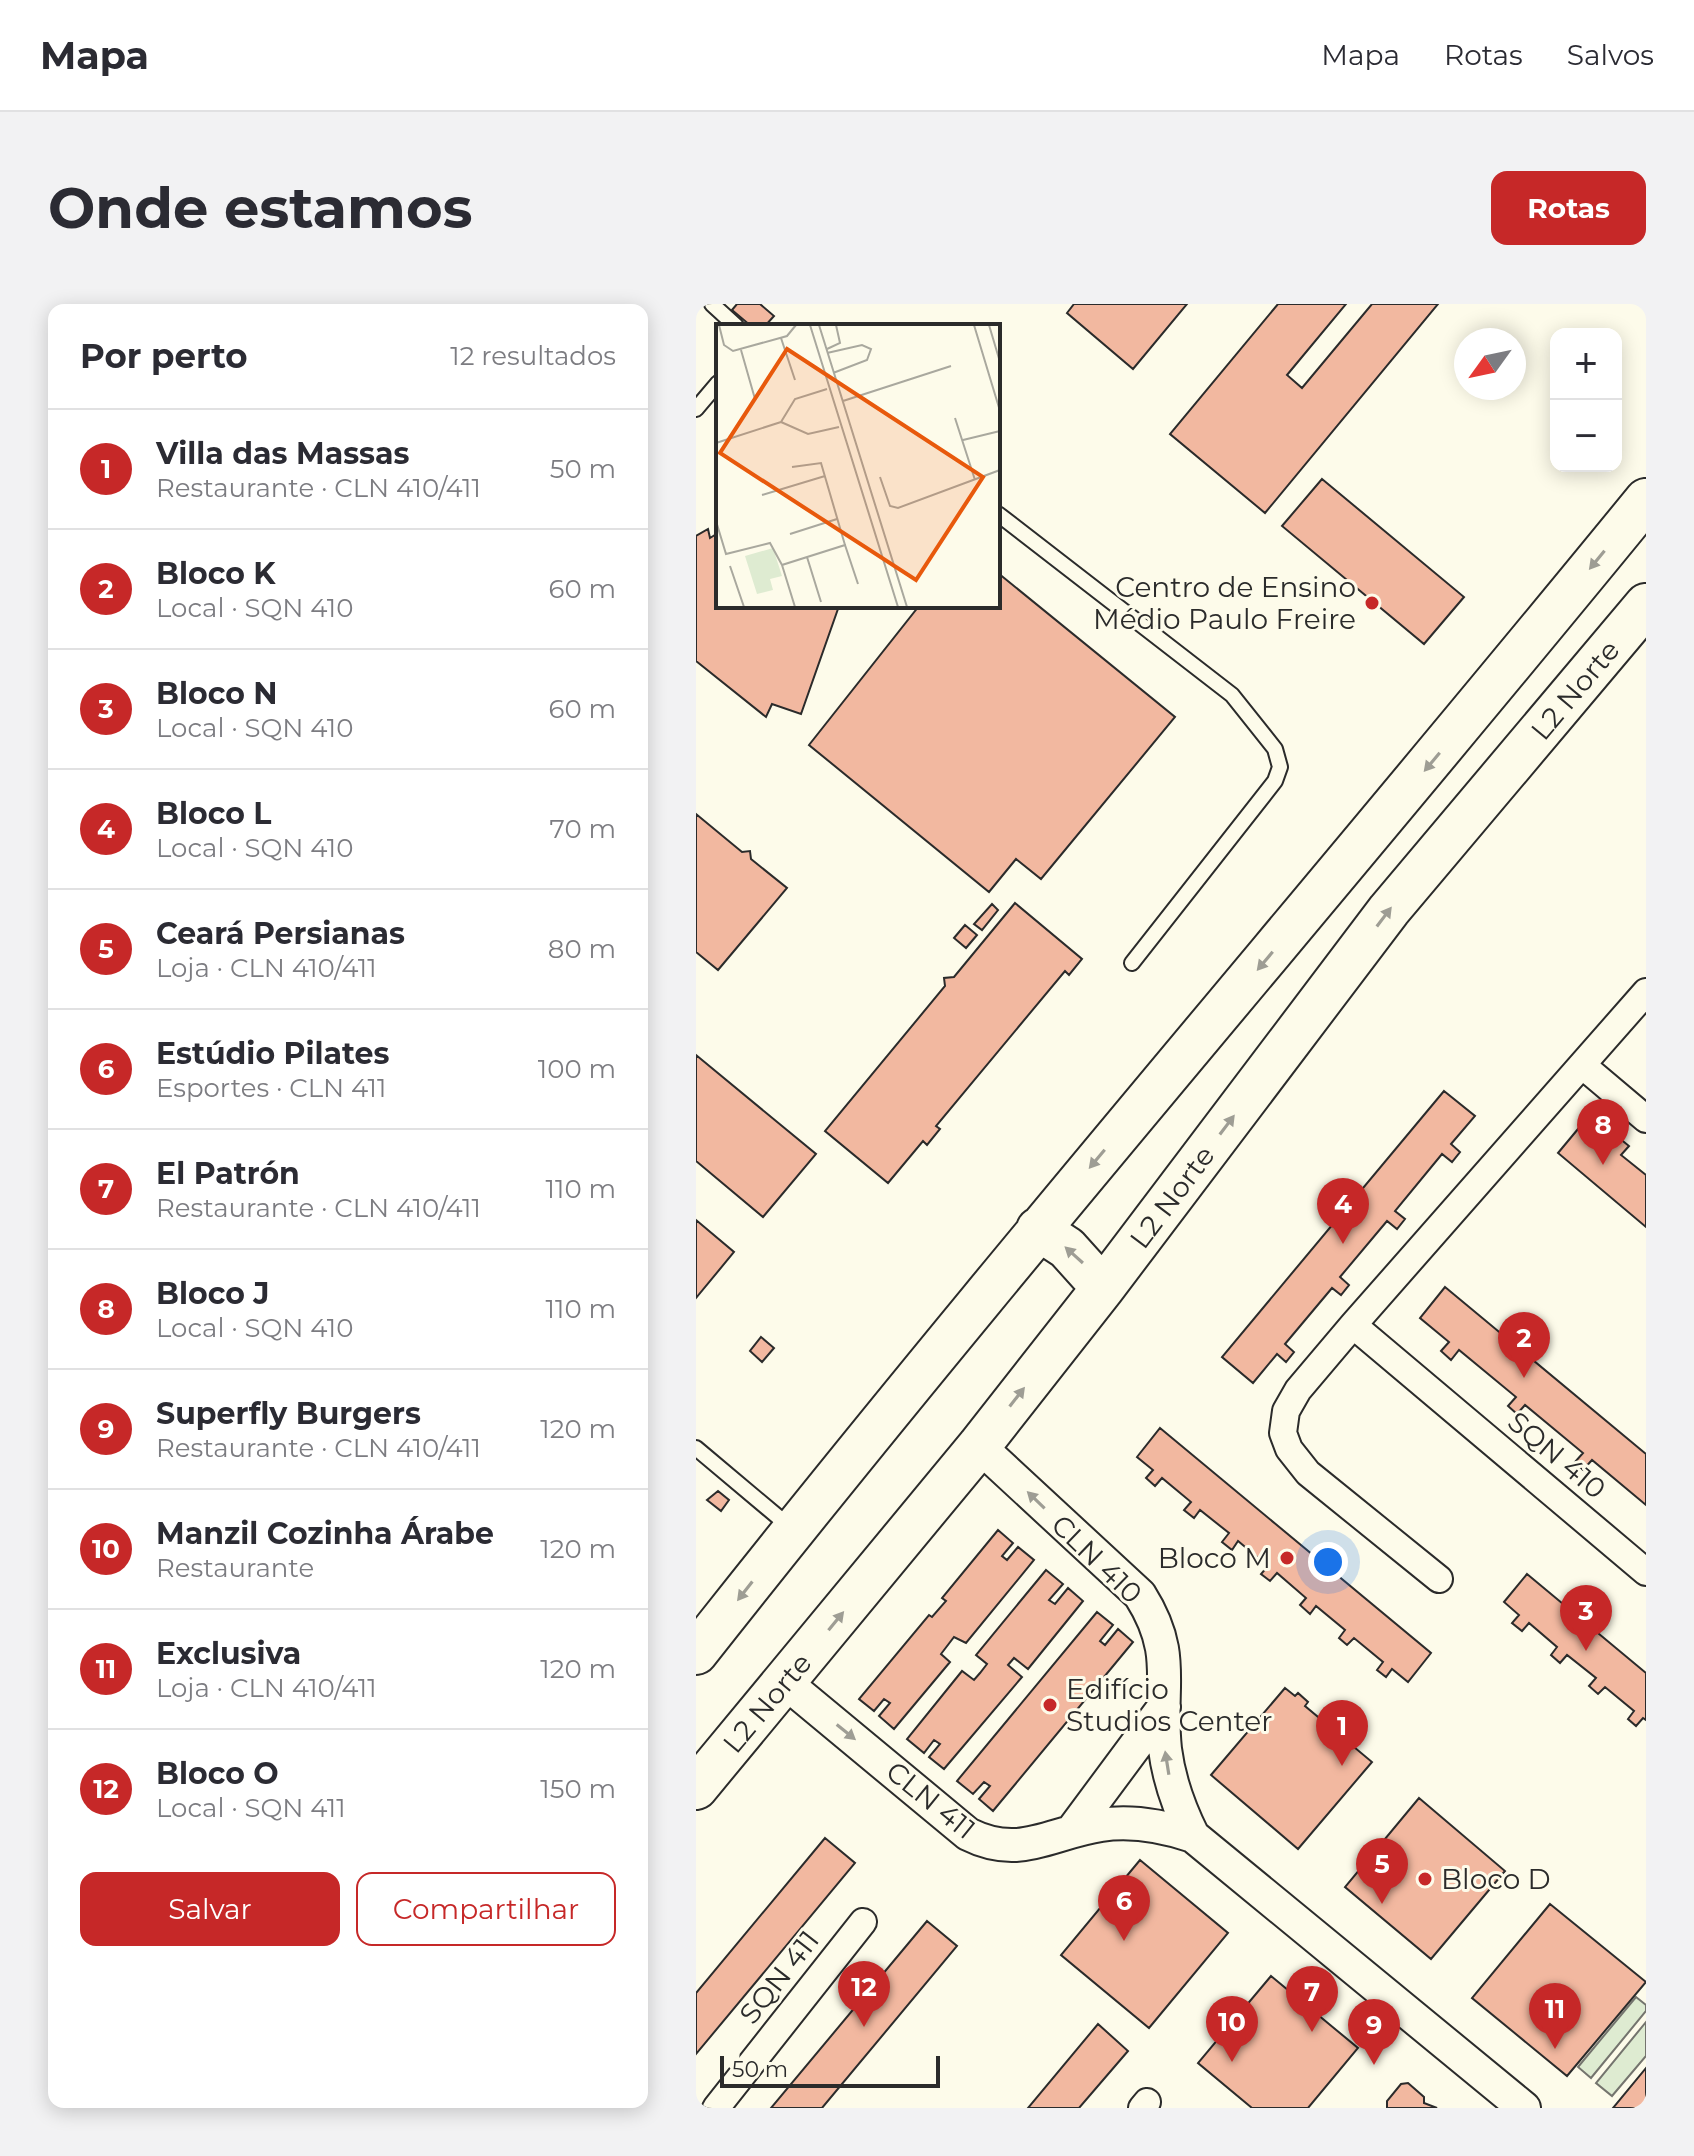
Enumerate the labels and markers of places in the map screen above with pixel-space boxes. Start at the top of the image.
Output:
place label: Centro de Ensino Médio Paulo Freire [1093,570,1356,636]
marker: Centro de Ensino Médio Paulo Freire [1363,594,1381,612]
pin: 8 [1577,1099,1629,1165]
pin: 4 [1317,1178,1369,1244]
pin: 2 [1498,1312,1550,1378]
place label: Bloco M [1158,1541,1271,1575]
marker: Bloco M [1278,1549,1296,1567]
pin: 3 [1560,1585,1612,1651]
place label: Edifício Studios Center [1066,1672,1273,1738]
marker: Edifício Studios Center [1041,1696,1059,1714]
pin: 1 [1316,1700,1368,1766]
pin: 5 [1356,1838,1408,1904]
place label: Bloco D [1441,1862,1551,1896]
marker: Bloco D [1416,1870,1434,1888]
pin: 6 [1098,1875,1150,1941]
pin: 12 [838,1961,890,2027]
pin: 7 [1286,1966,1338,2032]
pin: 11 [1529,1983,1581,2049]
pin: 10 [1206,1996,1258,2062]
pin: 9 [1348,1999,1400,2065]

